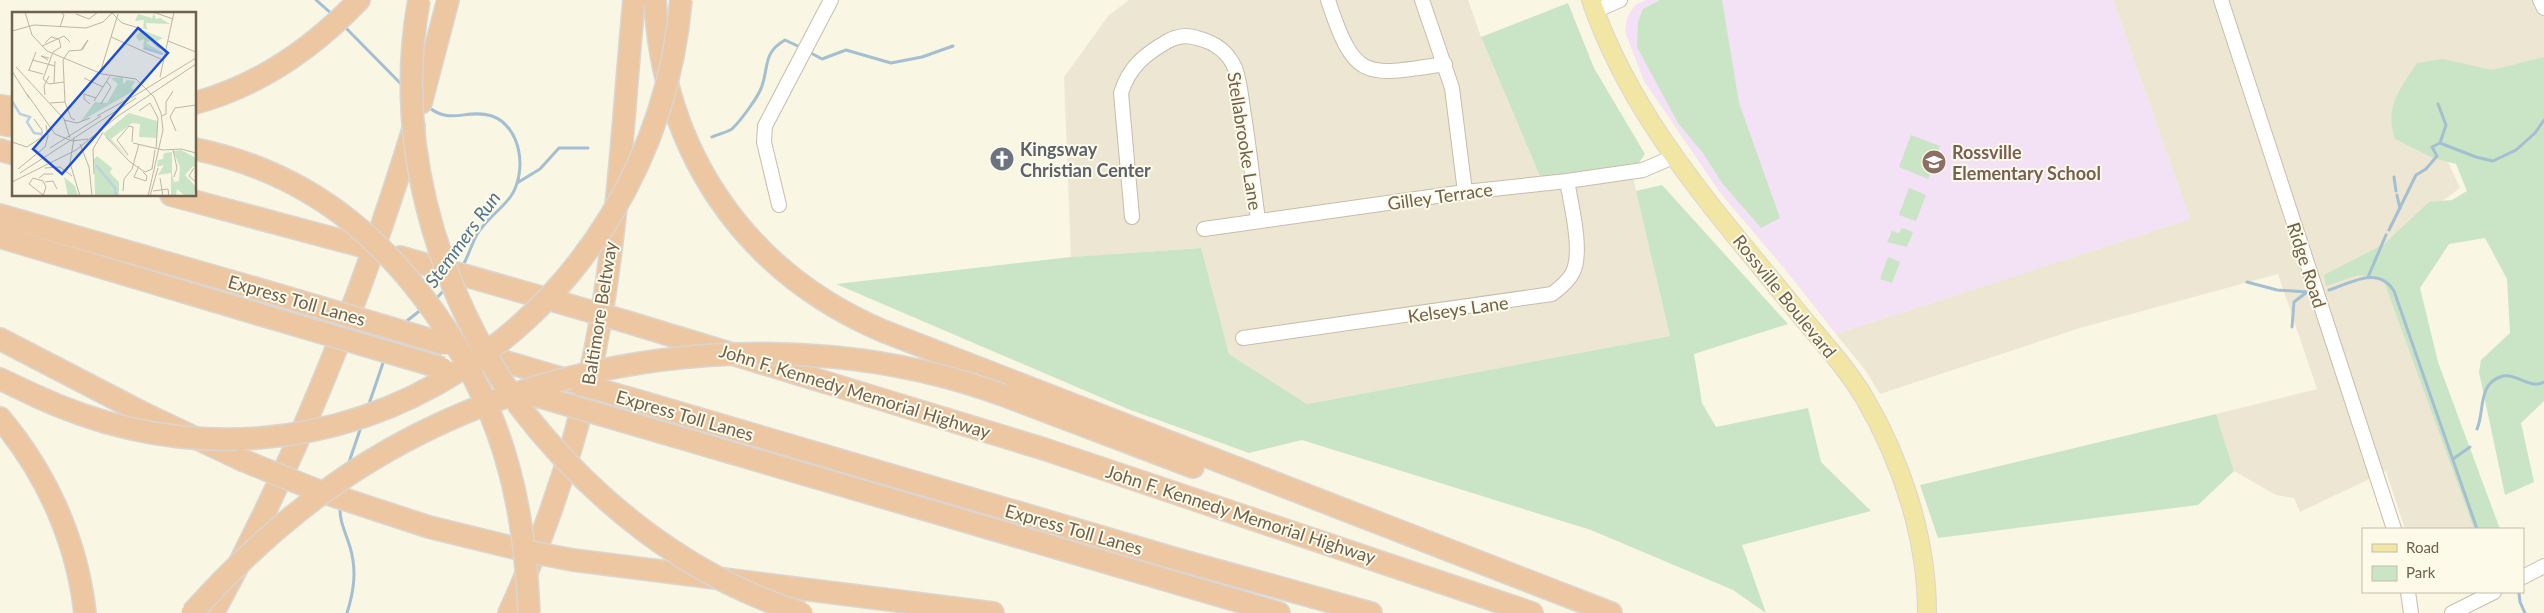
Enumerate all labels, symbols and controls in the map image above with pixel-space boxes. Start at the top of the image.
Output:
inset map [12,12,196,196]
street label: Stellabrooke Lane [1223,70,1267,212]
place label: Kingsway Christian Center [1020,138,1151,181]
place label: Rossville Elementary School [1952,141,2101,184]
church icon: Kingsway Christian Center [989,146,1015,172]
school or university icon: Rossville Elementary School [1921,149,1947,175]
street label: Gilley Terrace [1386,178,1494,214]
water label: Stemmers Run [419,186,505,292]
street label: Ridge Road [2283,219,2331,311]
street label: Rossville Boulevard [1729,230,1841,362]
street label: Baltimore Beltway [577,239,621,386]
street label: Express Toll Lanes [226,270,369,330]
street label: Kelseys Lane [1406,291,1510,327]
street label: John F. Kennedy Memorial Highway [717,339,994,443]
street label: Express Toll Lanes [614,385,757,445]
street label: John F. Kennedy Memorial Highway [1103,460,1379,568]
street label: Express Toll Lanes [1003,499,1146,559]
legend [2362,528,2524,593]
text: Road [2406,538,2439,556]
text: Park [2406,563,2436,581]

